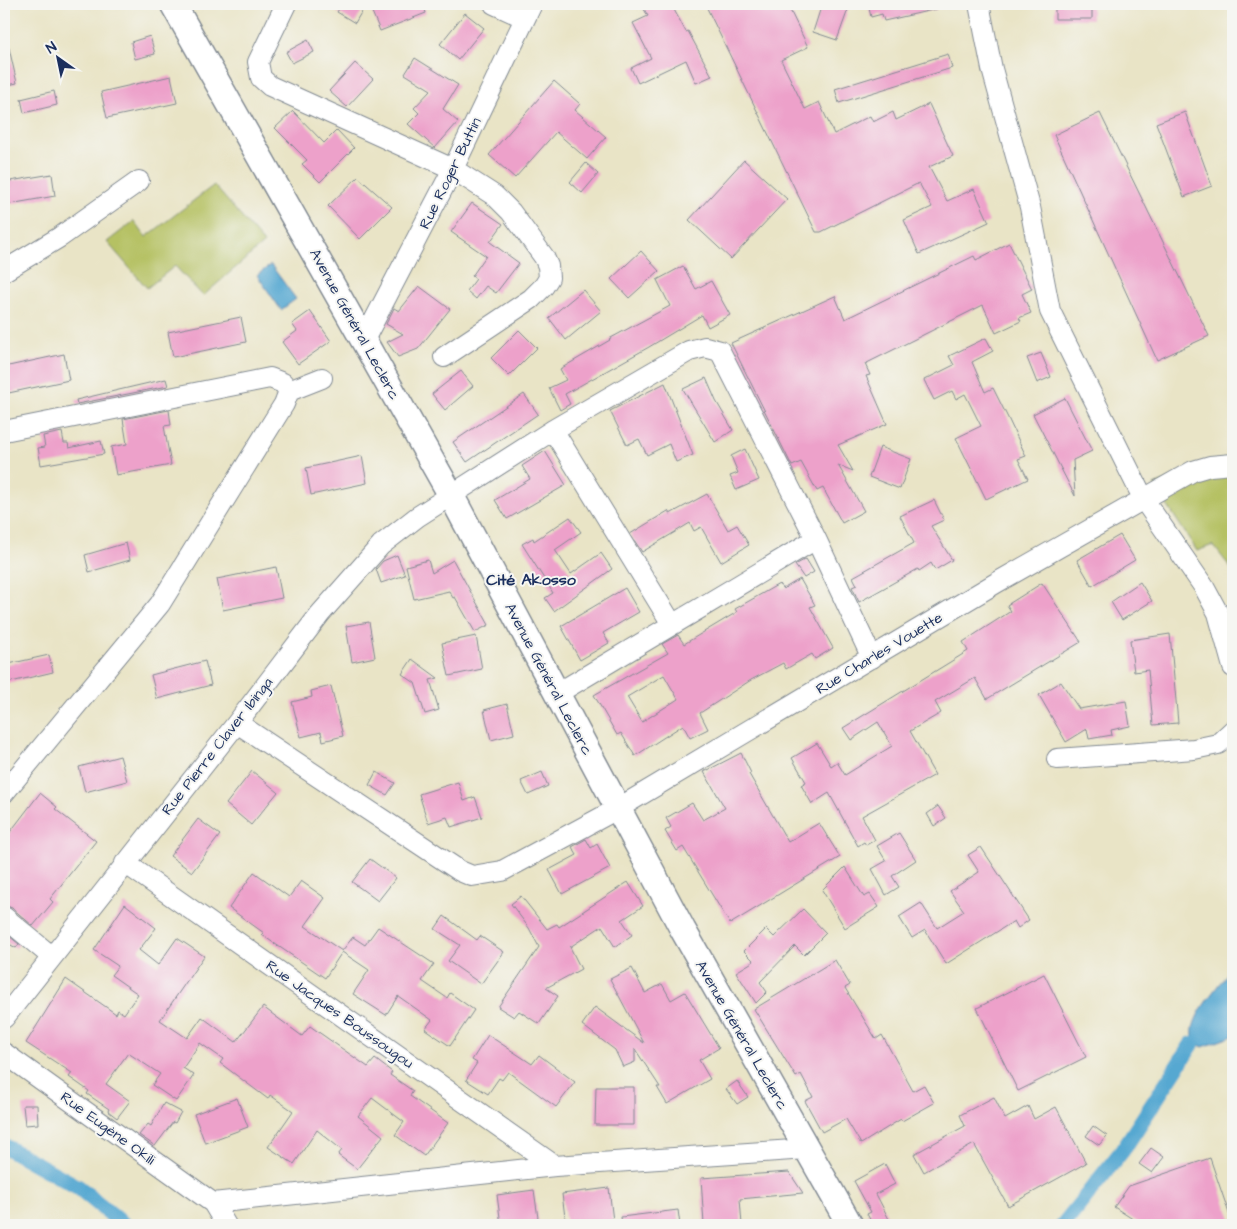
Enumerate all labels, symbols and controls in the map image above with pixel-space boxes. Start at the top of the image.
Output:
north arrow [32,32,82,82]
text: N [42,37,61,59]
street label: Rue Roger Buttin [414,113,488,233]
street label: Avenue Général Leclerc [304,245,405,404]
district label: Cité Akosso [486,569,577,591]
street label: Avenue Général Leclerc [500,600,598,759]
street label: Rue Charles Vouette [812,607,946,700]
street label: Rue Pierre Claver Ibinga [157,673,279,820]
street label: Rue Jacques Boussougou [261,955,418,1075]
street label: Avenue Général Leclerc [690,957,793,1114]
street label: Rue Eugène Okili [55,1087,160,1171]

